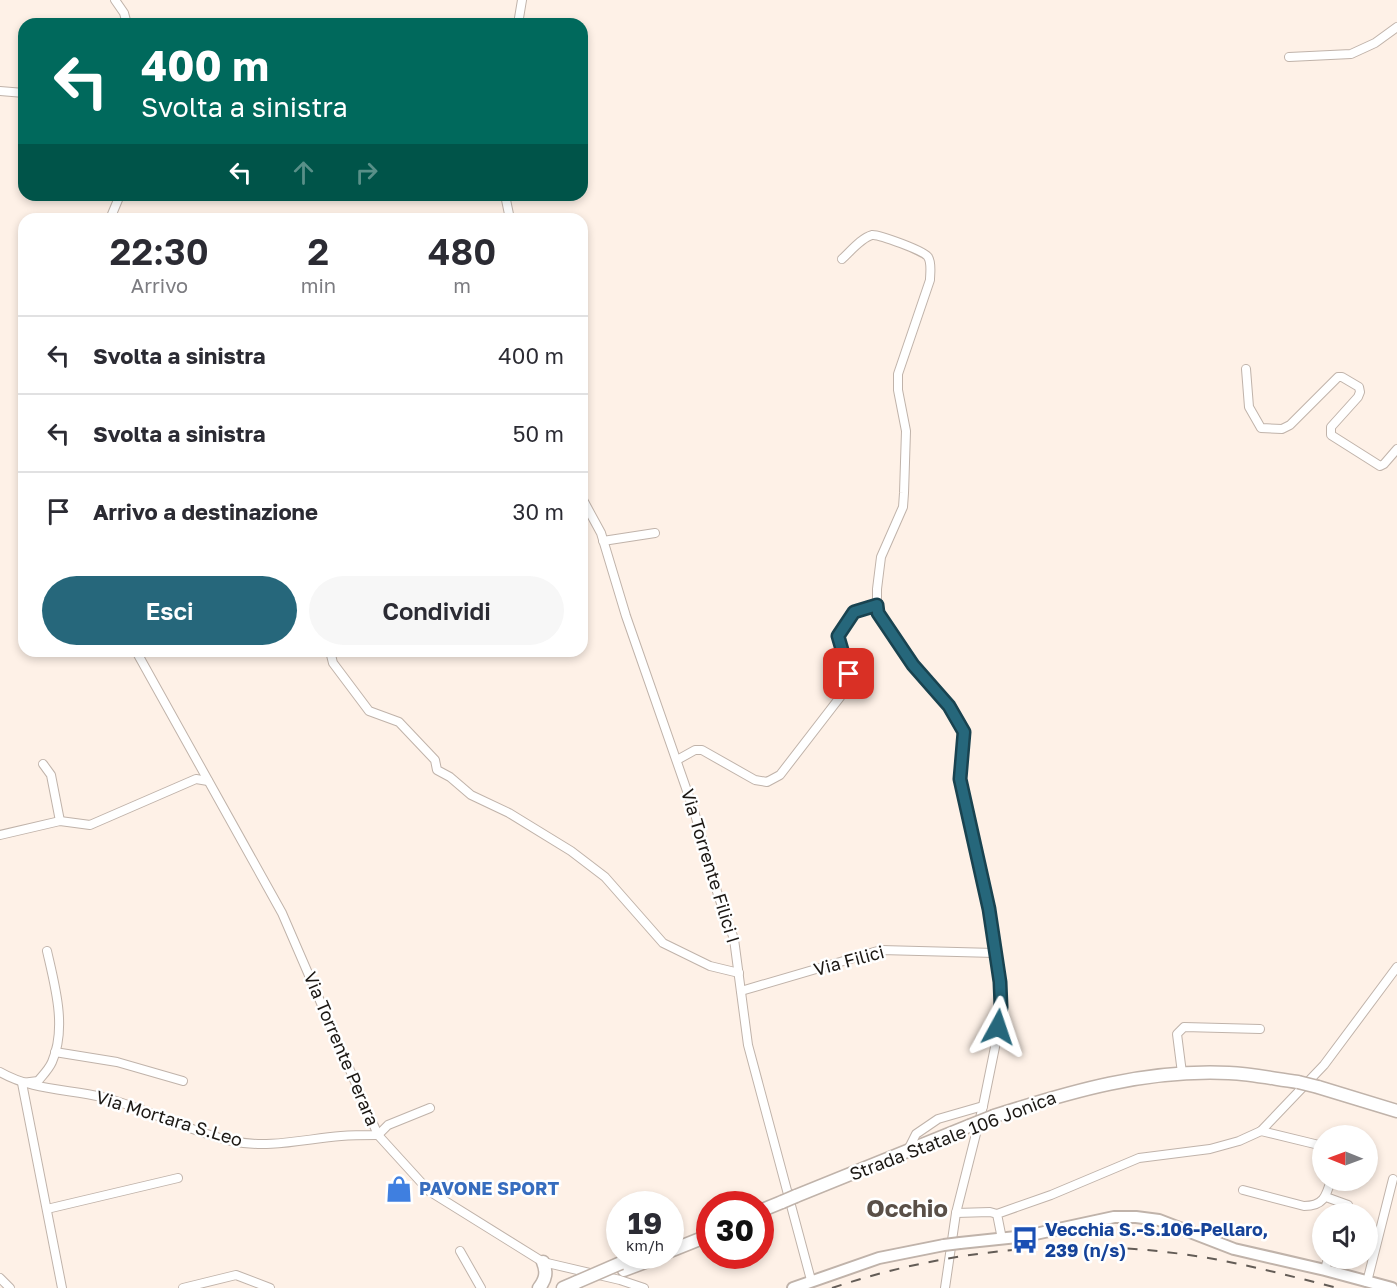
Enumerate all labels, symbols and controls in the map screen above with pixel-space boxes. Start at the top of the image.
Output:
text: 400 m [141,40,269,90]
icon: left [42,42,120,120]
text: Svolta a sinistra [141,91,348,123]
icon: left [224,156,257,189]
icon: ahead [287,156,320,189]
icon: right [350,156,383,189]
text: 22:30 [110,230,209,273]
text: 2 [308,230,329,273]
text: 480 [428,230,496,273]
text: Arrivo [131,273,188,297]
text: min [301,273,336,297]
text: m [453,273,471,297]
icon: left [42,339,75,372]
text: Svolta a sinistra [93,342,265,369]
text: 400 m [498,342,564,369]
icon: left [42,417,75,450]
text: Svolta a sinistra [93,420,265,447]
text: 50 m [513,420,564,447]
icon: arrive [42,495,75,528]
text: Arrivo a destinazione [93,498,318,525]
text: 30 m [513,498,564,525]
button: Esci [42,576,297,645]
button: Condividi [309,576,564,645]
pin [823,648,874,699]
icon: arrive [832,657,865,690]
street label: Via Torrente Filici I [677,786,745,945]
street label: Via Filici [811,940,887,980]
street label: Via Torrente Perara [300,968,384,1129]
position arrow [966,995,1030,1059]
street label: Via Mortara S.Leo [93,1085,245,1151]
street label: Strada Statale 106 Jonica [846,1086,1059,1185]
north arrow [1312,1125,1378,1191]
map controls [1312,1125,1378,1269]
shop icon: PAVONE SPORT [384,1174,414,1204]
place label: PAVONE SPORT [419,1177,559,1199]
speed limit sign: 30 [696,1191,774,1269]
district label: Occhio [866,1193,948,1222]
button: sound [1312,1203,1378,1269]
text: 19 [628,1205,662,1241]
place label: Vecchia S.-S.106-Pellaro, 239 (n/s) [1045,1218,1268,1261]
bus stop icon: Vecchia S.-S.106-Pellaro, 239 (n/s) [1010,1225,1040,1255]
text: km/h [626,1236,664,1254]

